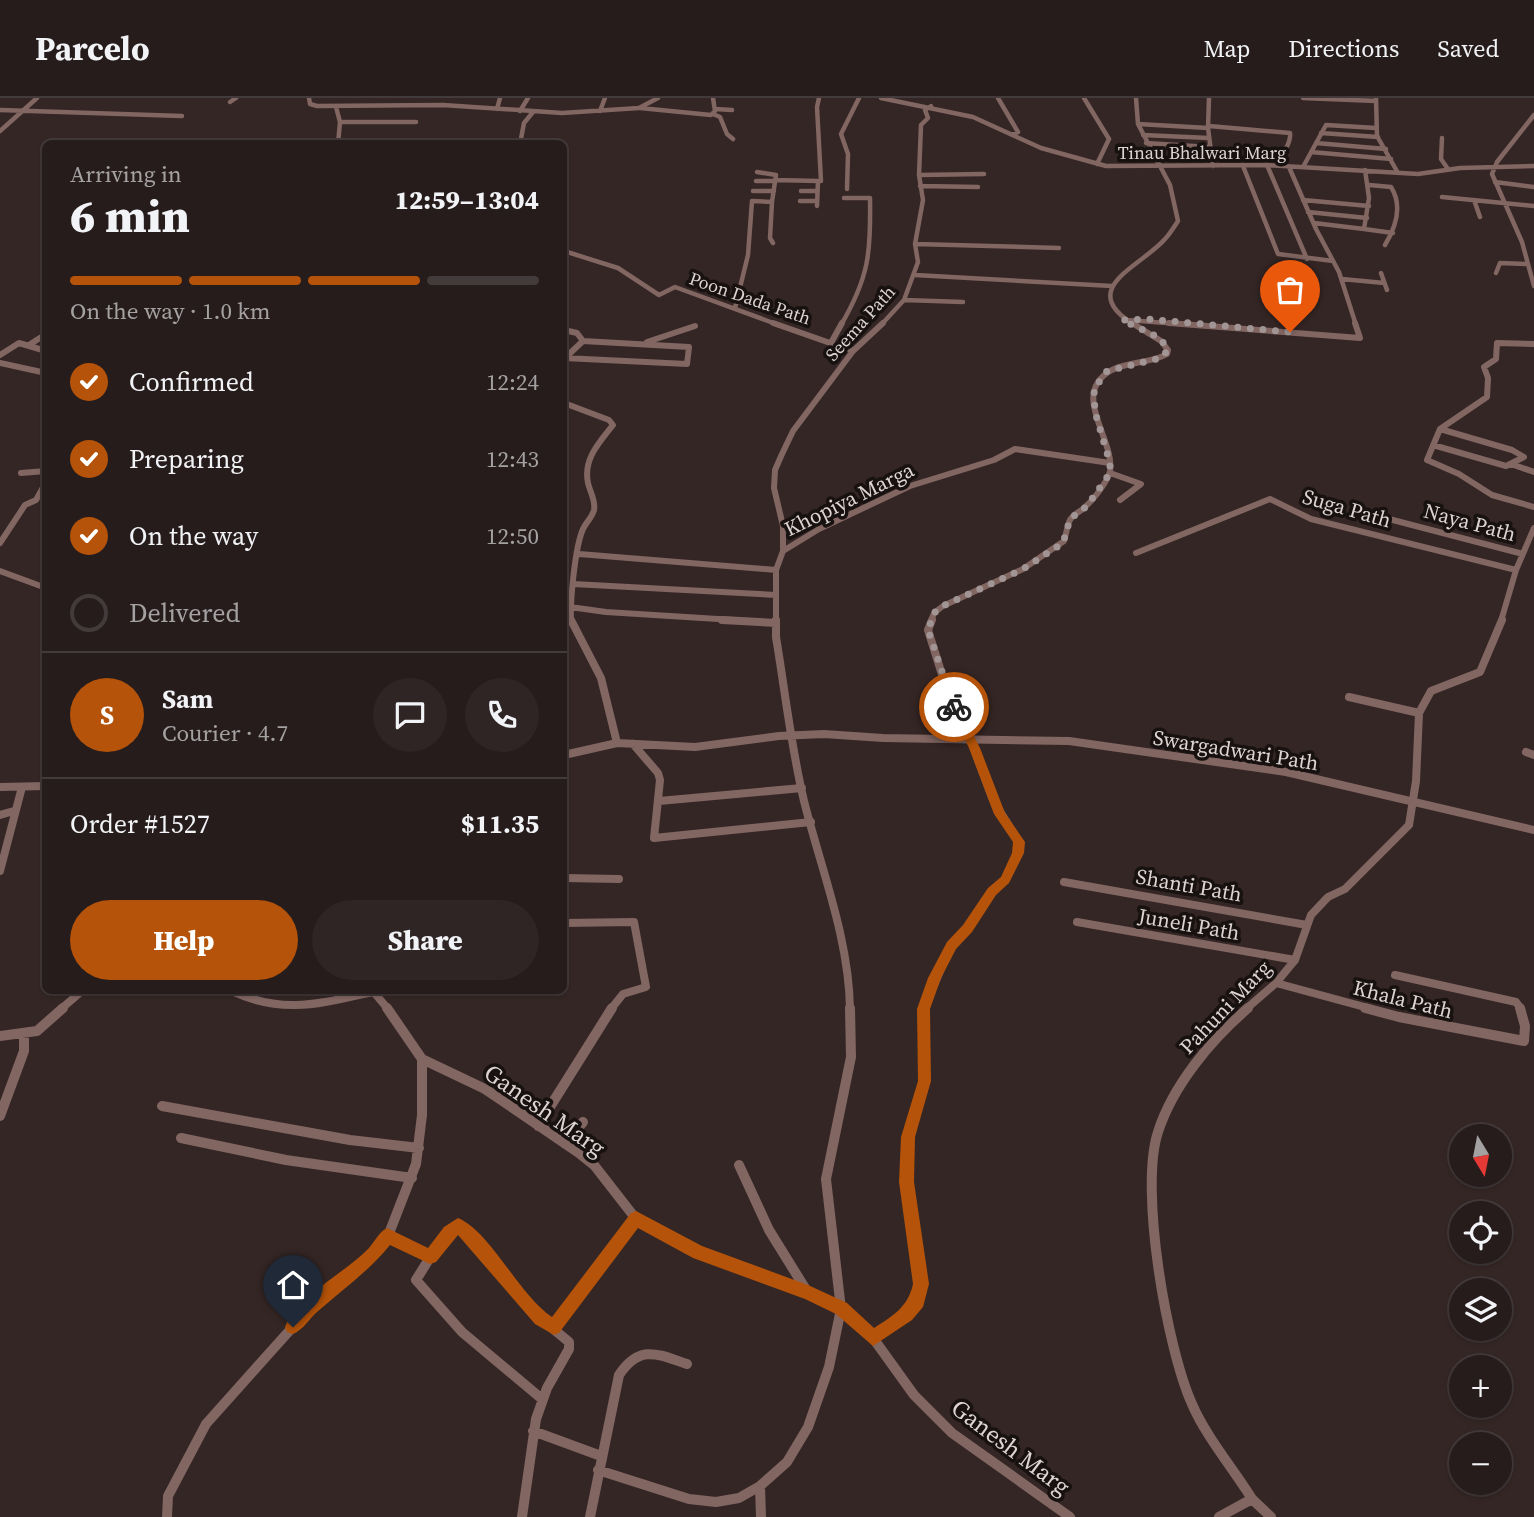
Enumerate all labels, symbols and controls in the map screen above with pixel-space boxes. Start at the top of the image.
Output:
text: Parcelo [35,26,150,71]
text: Map [1203,32,1250,65]
text: Directions [1288,32,1399,65]
text: Saved [1437,32,1499,65]
street label: Tinau Bhalwari Marg [1118,140,1286,165]
text: Arriving in [70,158,182,190]
text: 12:59–13:04 [395,182,539,218]
text: 6 min [70,184,190,247]
pin [1260,260,1320,332]
street label: Poon Dada Path [686,266,814,331]
icon: bag [1271,271,1309,309]
street label: Seema Path [819,280,901,366]
text: On the way · 1.0 km [70,295,271,327]
icon: check [70,363,108,401]
text: Confirmed [129,364,254,400]
text: 12:24 [486,366,539,398]
icon: check [70,440,108,478]
text: Preparing [129,441,244,477]
text: 12:43 [486,443,539,475]
street label: Khopiya Marga [779,455,919,543]
street label: Suga Path [1299,482,1395,534]
street label: Naya Path [1421,496,1519,548]
icon: check [70,517,108,555]
text: On the way [129,518,258,554]
text: 12:50 [486,520,539,552]
text: Delivered [129,595,240,631]
courier [919,672,989,742]
button: chat [373,678,447,752]
button: phone [465,678,539,752]
text: Sam [162,681,213,717]
icon: bike [935,688,973,726]
text: S [100,697,114,733]
text: Courier · 4.7 [162,717,288,749]
street label: Swargadwari Path [1151,723,1321,777]
text: Order #1527 [70,806,210,842]
text: $11.35 [461,806,539,842]
street label: Shanti Path [1134,861,1244,909]
button: Help [70,900,298,980]
button: Share [312,900,539,980]
street label: Juneli Path [1135,901,1242,947]
street label: Pahuni Marg [1173,954,1277,1060]
street label: Khala Path [1350,973,1456,1025]
street label: Ganesh Marg [478,1056,612,1164]
north arrow [1449,1124,1512,1186]
map controls [1449,1124,1512,1495]
button: locate [1449,1201,1512,1264]
pin [263,1255,323,1327]
icon: home [274,1266,312,1304]
button: layers [1449,1278,1512,1341]
button: + [1449,1355,1512,1418]
street label: Ganesh Marg [945,1391,1077,1503]
button: − [1449,1432,1512,1495]

